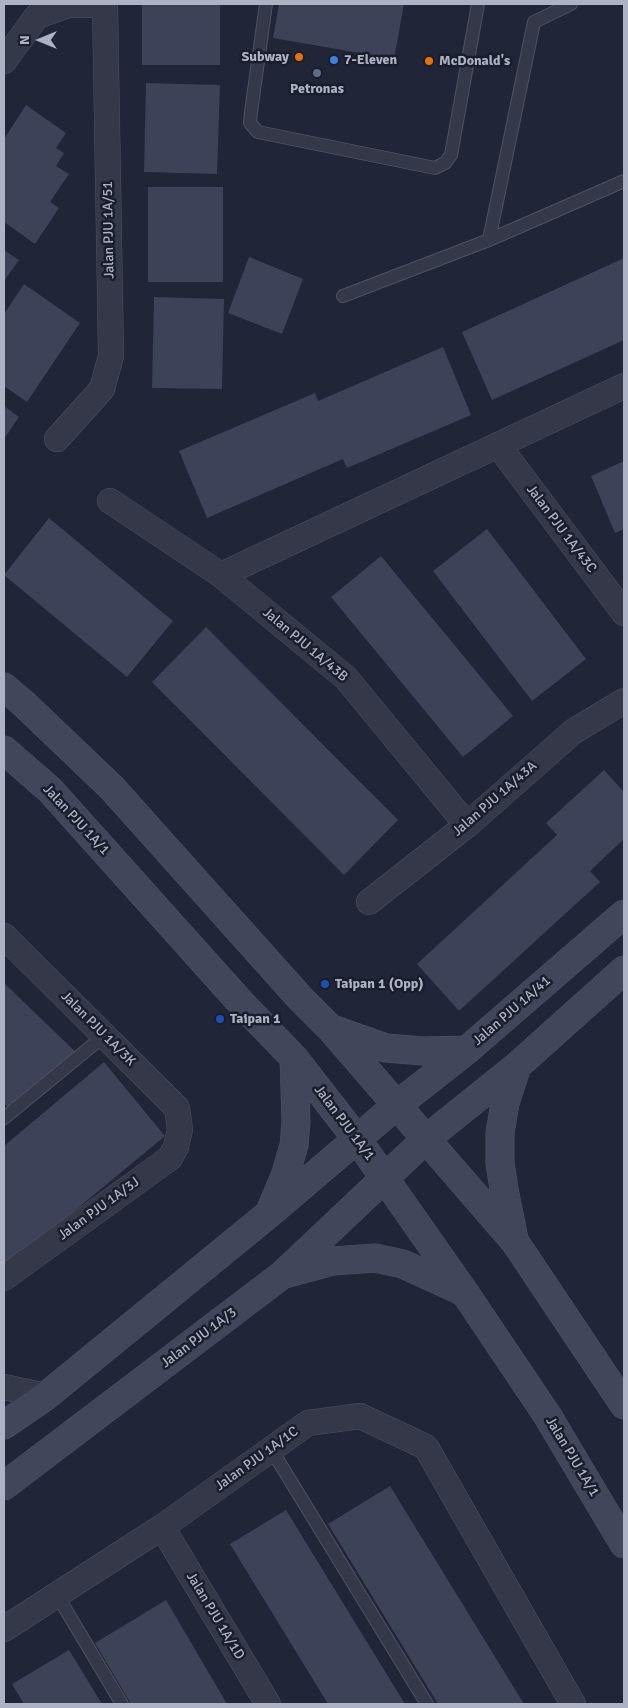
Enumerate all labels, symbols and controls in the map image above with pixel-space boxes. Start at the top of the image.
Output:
north arrow [15,15,65,65]
text: N [16,35,33,45]
place label: Subway [242,49,289,65]
marker: Subway [293,51,305,63]
place label: 7-Eleven [344,52,397,68]
place label: McDonald's [439,53,510,69]
marker: 7-Eleven [328,54,340,66]
marker: McDonald's [423,55,435,67]
marker: Petronas [311,67,323,79]
place label: Petronas [290,81,344,97]
street label: Jalan PJU 1A/51 [100,181,118,279]
street label: Jalan PJU 1A/43C [522,482,600,576]
street label: Jalan PJU 1A/43B [259,604,351,686]
street label: Jalan PJU 1A/43A [449,758,541,840]
street label: Jalan PJU 1A/1 [39,781,113,859]
street label: Jalan PJU 1A/41 [470,973,554,1049]
place label: Taipan 1 (Opp) [335,976,424,992]
marker: Taipan 1 (Opp) [319,978,331,990]
street label: Jalan PJU 1A/3K [57,988,139,1070]
place label: Taipan 1 [230,1011,281,1027]
marker: Taipan 1 [214,1013,226,1025]
street label: Jalan PJU 1A/1 [310,1082,378,1164]
street label: Jalan PJU 1A/3J [55,1174,143,1244]
street label: Jalan PJU 1A/3 [158,1304,240,1372]
street label: Jalan PJU 1A/1 [542,1414,602,1500]
street label: Jalan PJU 1A/1C [212,1423,302,1495]
street label: Jalan PJU 1A/1D [182,1569,248,1663]

